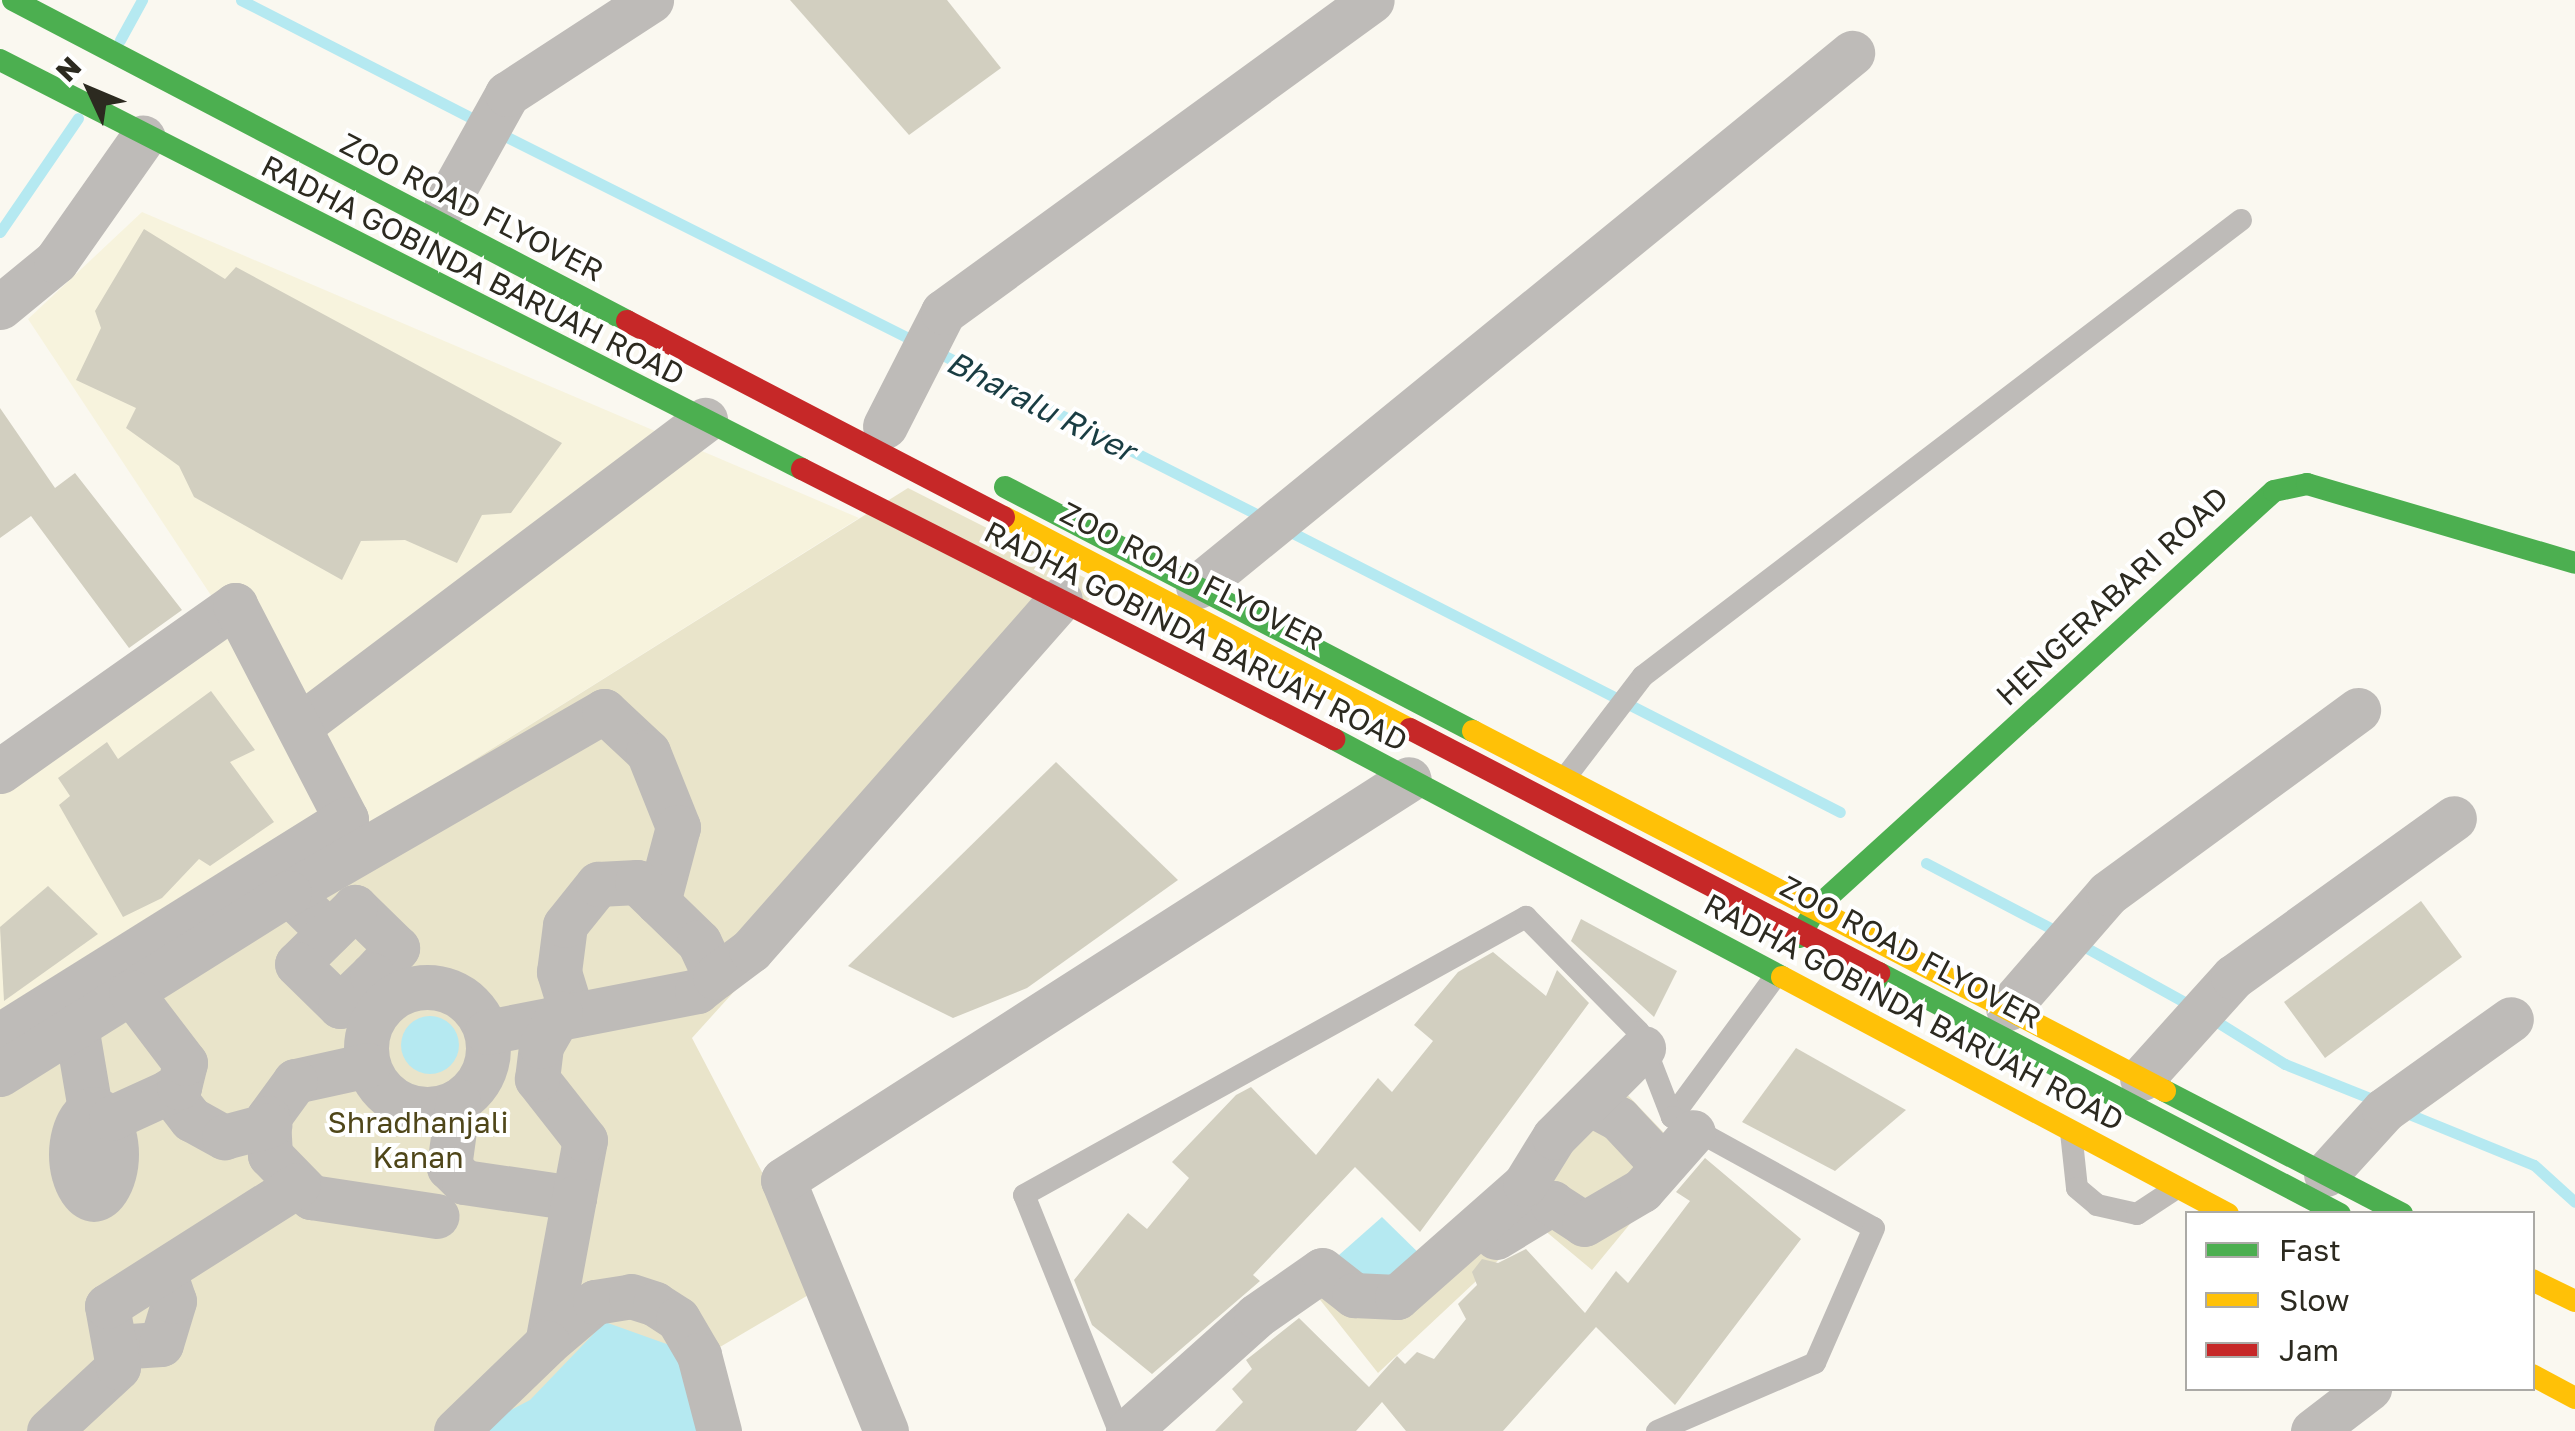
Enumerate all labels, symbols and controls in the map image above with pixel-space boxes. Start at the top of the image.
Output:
north arrow [40,40,140,140]
text: N [49,50,87,88]
street label: ZOO ROAD FLYOVER [335,125,609,289]
street label: RADHA GOBINDA BARUAH ROAD [256,147,690,393]
water label: Bharalu River [941,342,1141,470]
street label: HENGERABARI ROAD [1989,479,2235,713]
street label: ZOO ROAD FLYOVER [1055,494,1329,658]
street label: RADHA GOBINDA BARUAH ROAD [979,513,1413,759]
street label: ZOO ROAD FLYOVER [1774,868,2048,1036]
street label: RADHA GOBINDA BARUAH ROAD [1698,886,2130,1138]
park label: Shradhanjali Kanan [328,1104,508,1174]
legend [2185,1211,2535,1391]
text: Fast [2279,1232,2341,1268]
text: Slow [2279,1282,2350,1318]
text: Jam [2279,1332,2339,1368]

